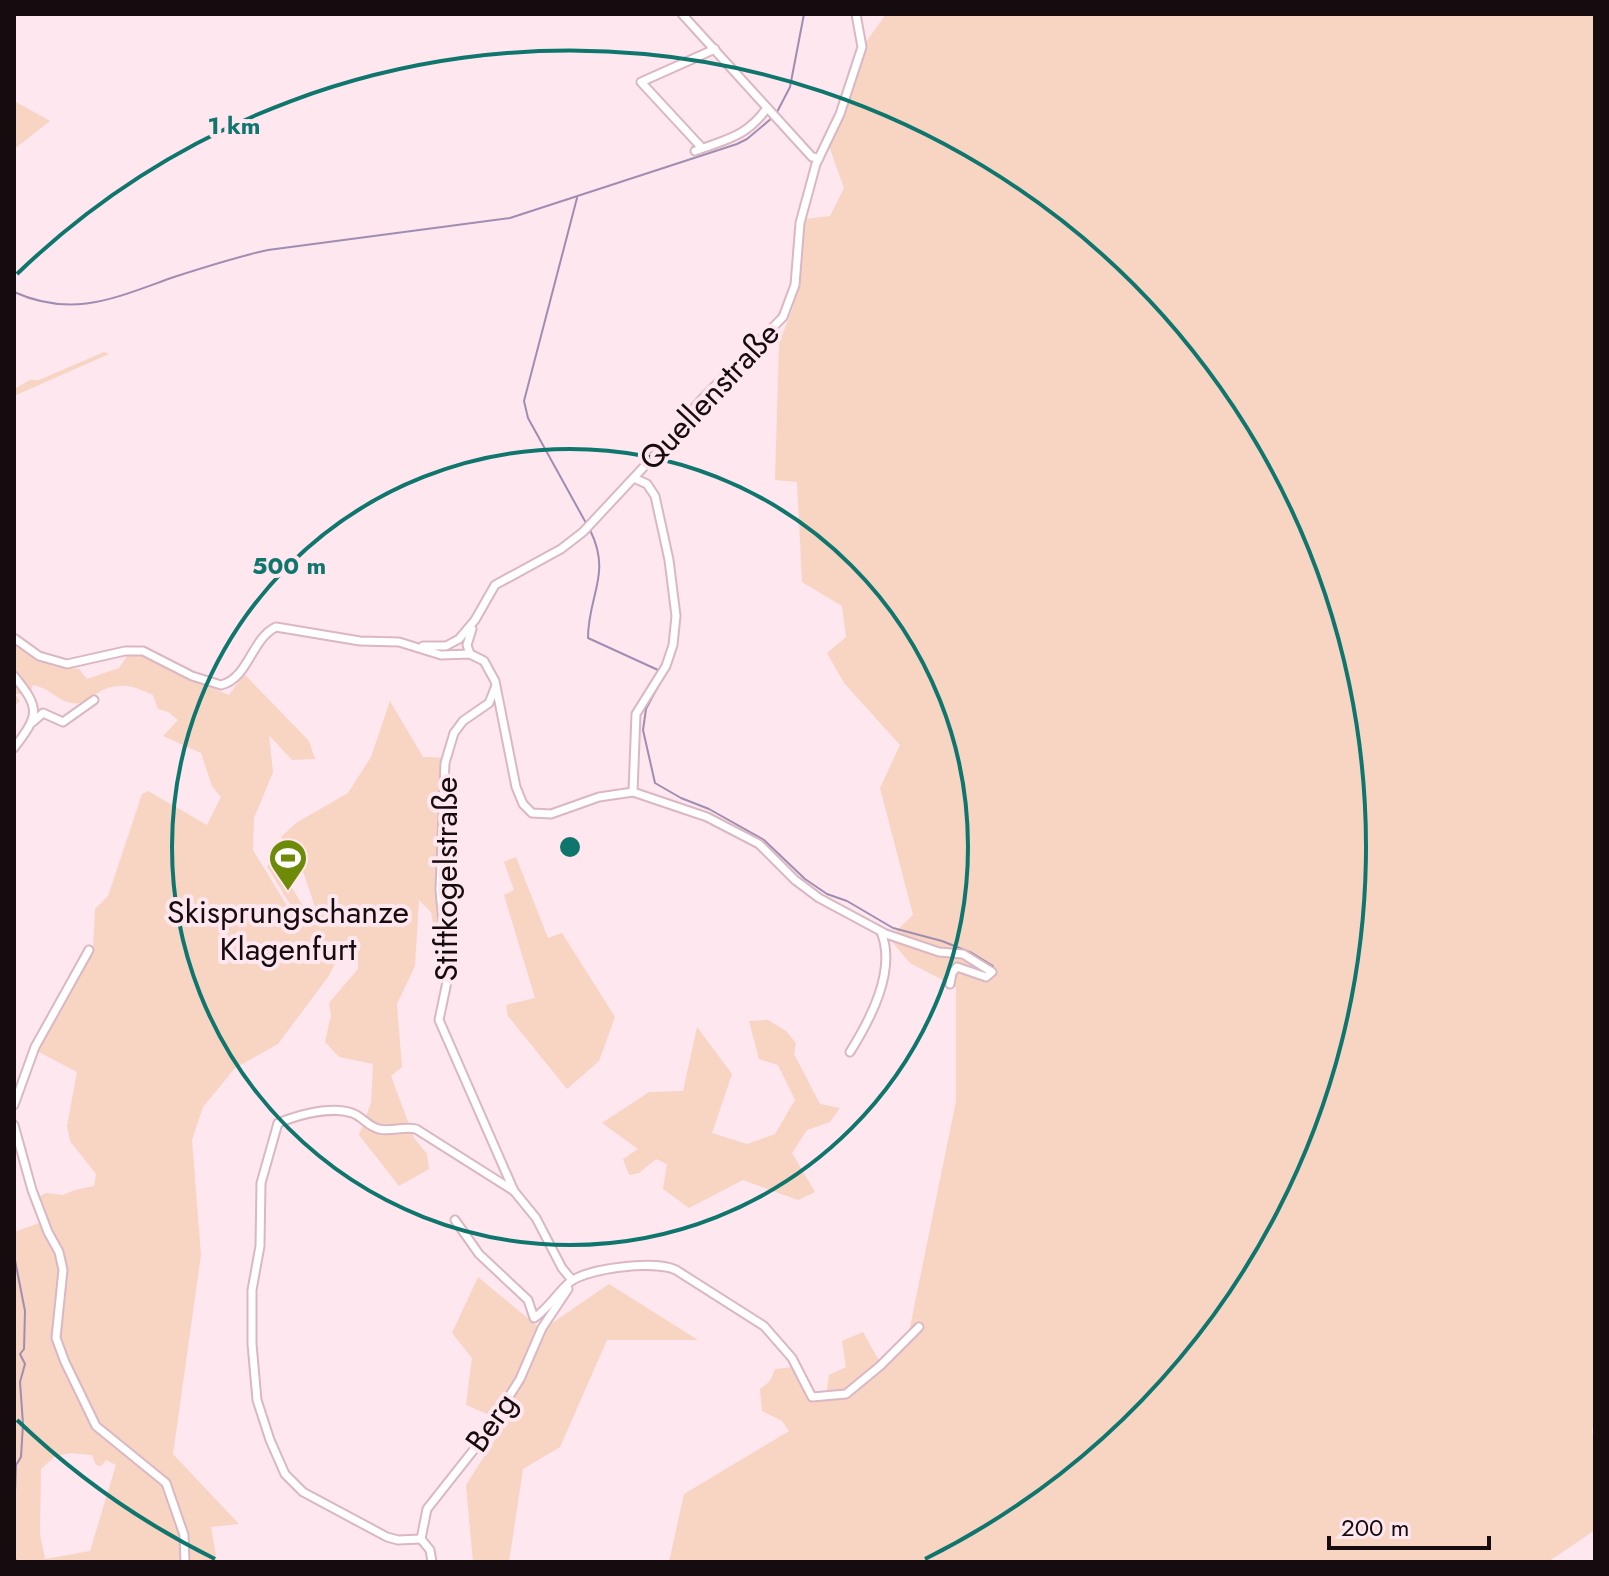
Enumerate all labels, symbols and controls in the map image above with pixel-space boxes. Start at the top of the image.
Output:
text: 1 km [208,108,260,143]
street label: Quellenstraße [628,312,790,480]
text: 500 m [252,548,326,583]
street label: Stiftkogelstraße [423,776,469,982]
centre of rings [556,833,584,861]
sports icon: Skisprungschanze Klagenfurt [267,837,309,892]
place label: Skisprungschanze Klagenfurt [167,889,409,972]
street label: Berg [454,1383,528,1461]
scale bar [1329,1500,1489,1550]
text: 200 m [1341,1510,1409,1545]

